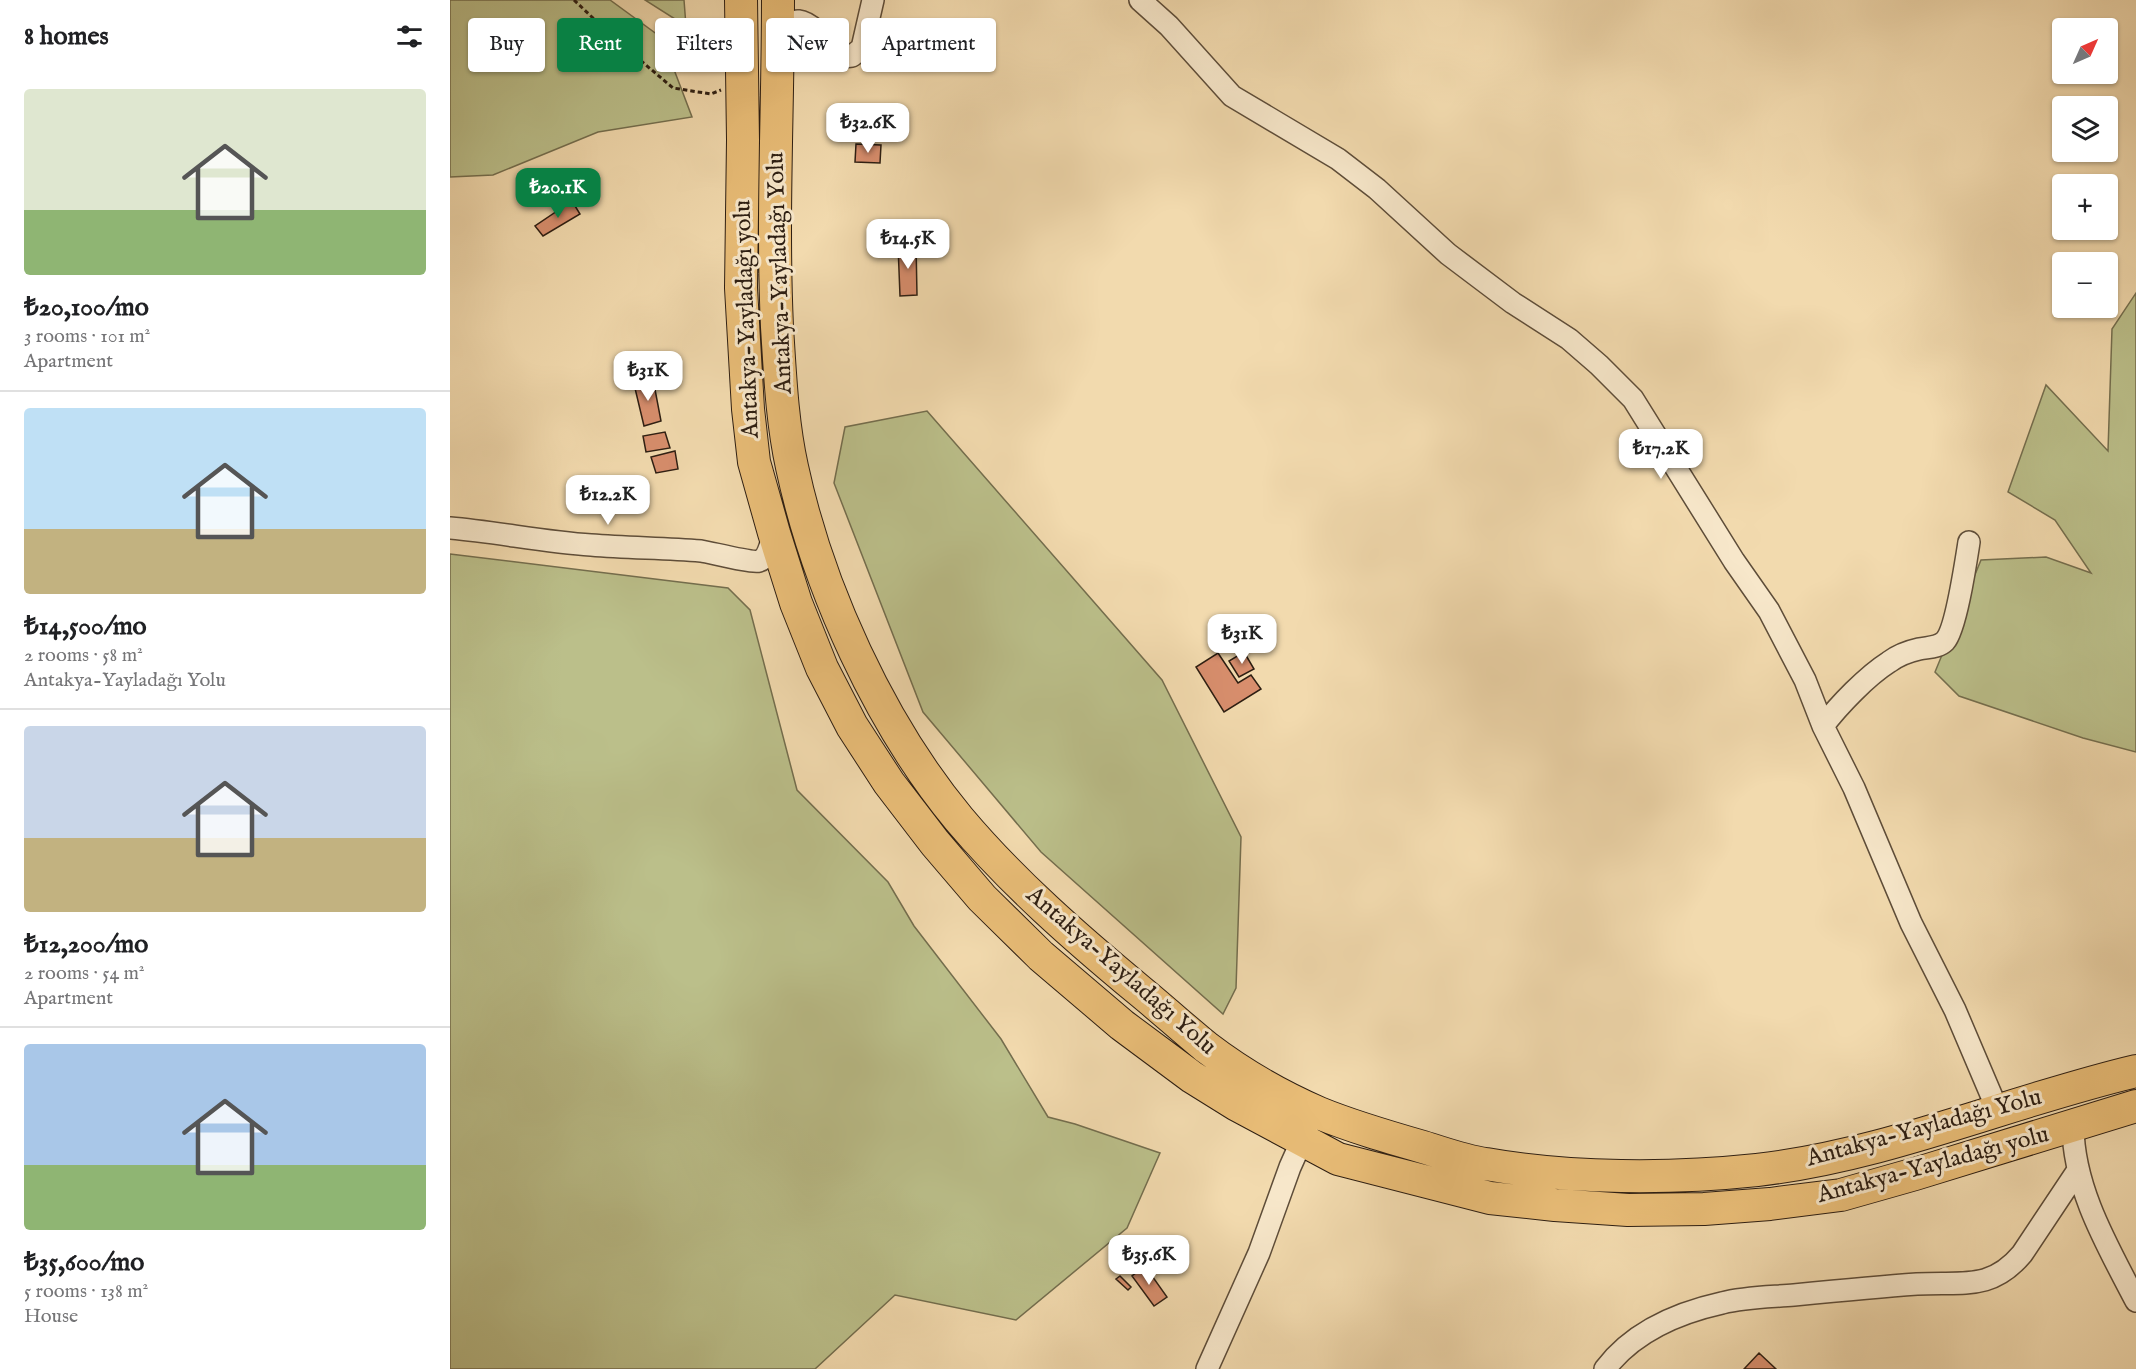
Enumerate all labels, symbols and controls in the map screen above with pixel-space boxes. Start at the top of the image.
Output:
chip: Buy [468,18,545,72]
chip: Rent [557,18,643,72]
chip: Filters [655,18,754,72]
chip: New [766,18,849,72]
chip: Apartment [861,18,996,72]
north arrow [2052,18,2118,84]
map controls [2052,18,2118,318]
text: 8 homes [24,20,109,53]
icon: filters [393,20,426,53]
button: layers [2052,96,2118,162]
pin: ₺32.6K [819,103,917,154]
text: ₺32.6K [840,110,896,135]
icon: home [171,128,279,236]
street label: Antakya-Yayladağı Yolu [760,151,800,396]
pin: ₺20.1K [509,168,607,219]
button: + [2052,174,2118,240]
text: ₺20.1K [530,175,586,200]
street label: Antakya-Yayladağı yolu [727,199,767,440]
pin: ₺14.5K [859,219,957,270]
text: ₺14.5K [880,226,936,251]
button: − [2052,252,2118,318]
text: ₺20,100/mo [24,291,149,324]
text: 3 rooms · 101 m² [24,324,150,349]
text: Apartment [24,349,113,374]
pin: ₺31K [612,351,684,402]
text: ₺31K [628,358,668,383]
pin: ₺17.2K [1612,429,1710,480]
text: ₺17.2K [1633,436,1689,461]
icon: home [171,447,279,555]
pin: ₺12.2K [559,475,657,526]
text: ₺12.2K [580,482,636,507]
text: ₺14,500/mo [24,610,147,643]
pin: ₺31K [1206,614,1278,665]
text: ₺31K [1222,621,1262,646]
text: 2 rooms · 58 m² [24,643,143,668]
text: Antakya-Yayladağı Yolu [24,668,226,693]
icon: home [171,765,279,873]
street label: Antakya-Yayladağı Yolu [1019,879,1223,1062]
text: ₺12,200/mo [24,928,148,961]
text: 2 rooms · 54 m² [24,961,145,986]
text: Apartment [24,986,113,1011]
street label: Antakya-Yayladağı Yolu [1802,1082,2045,1175]
icon: home [171,1083,279,1191]
street label: Antakya-Yayladağı yolu [1813,1119,2052,1211]
pin: ₺35.6K [1100,1235,1198,1286]
text: ₺35.6K [1122,1242,1176,1267]
text: ₺35,600/mo [24,1246,144,1279]
text: 5 rooms · 138 m² [24,1279,148,1304]
text: House [24,1304,78,1329]

